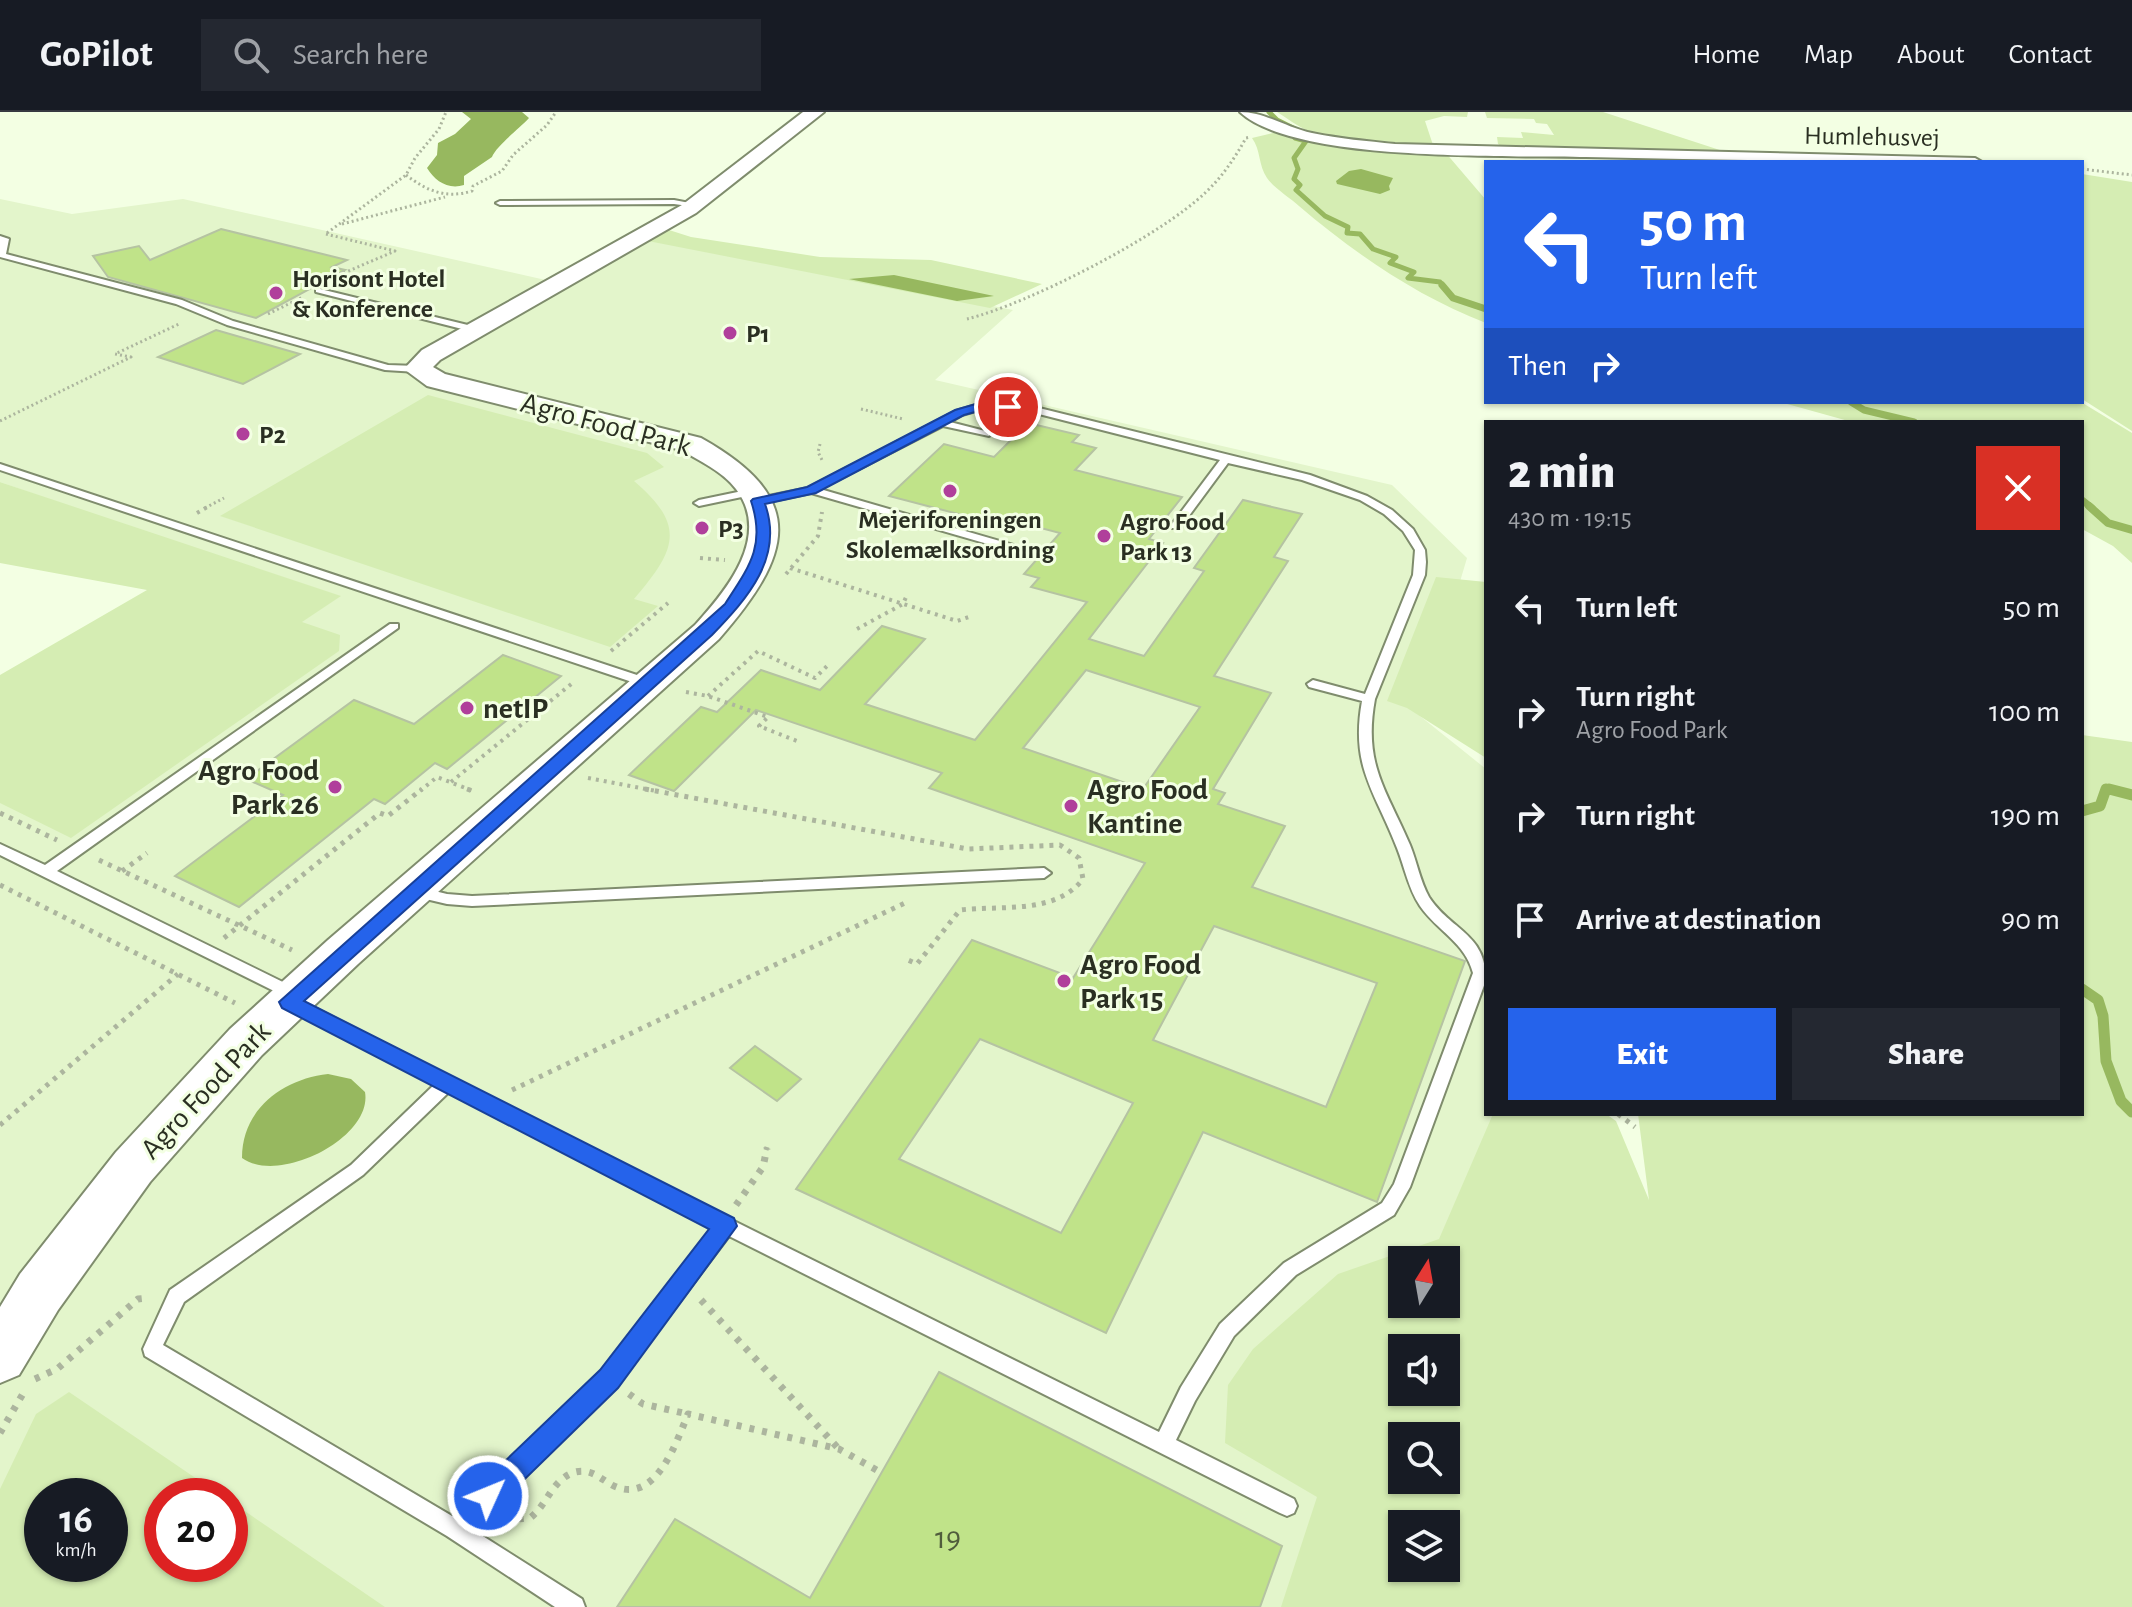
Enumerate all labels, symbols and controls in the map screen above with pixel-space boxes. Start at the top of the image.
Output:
search box [201,19,761,91]
icon: search [229,33,273,77]
text: GoPilot [40,36,153,74]
text: Search here [293,40,428,70]
text: Home [1693,41,1760,69]
text: Map [1804,41,1853,69]
text: About [1897,41,1965,69]
text: Contact [2009,41,2092,69]
street label: Humlehusvej [1804,123,1940,151]
icon: left [1508,192,1612,296]
text: 50 m [1640,195,1747,251]
text: Turn left [1640,260,1757,296]
place label: Horisont Hotel & Konference [292,266,445,322]
marker: Horisont Hotel & Konference [267,284,285,302]
place label: P1 [746,321,770,347]
marker: P1 [721,324,739,342]
icon: right [1583,344,1627,388]
text: Then [1508,351,1567,381]
pin [974,373,1042,441]
icon: arrive [986,385,1030,429]
street label: Agro Food Park [517,388,694,462]
place label: P2 [259,422,286,448]
marker: P2 [234,425,252,443]
button: close [1976,446,2060,530]
text: 2 min [1508,449,1616,497]
marker: Mejeriforeningen Skolemælksordning [941,482,959,500]
text: 430 m · 19:15 [1508,505,1632,531]
place label: Mejeriforeningen Skolemælksordning [846,507,1055,563]
place label: Agro Food Park 13 [1120,509,1225,565]
place label: P3 [718,516,744,542]
marker: P3 [693,519,711,537]
marker: Agro Food Park 13 [1095,527,1113,545]
icon: left [1508,586,1552,630]
text: Turn left [1576,593,1677,623]
text: 50 m [2003,593,2060,623]
text: Turn right [1576,682,1695,712]
icon: right [1508,690,1552,734]
place label: netIP [483,694,549,724]
text: 100 m [1989,697,2060,727]
marker: netIP [458,699,476,717]
text: Agro Food Park [1576,717,1728,743]
place label: Agro Food Park 26 [198,756,319,820]
place label: Agro Food Kantine [1087,775,1208,839]
marker: Agro Food Park 26 [326,778,344,796]
icon: right [1508,794,1552,838]
marker: Agro Food Kantine [1062,797,1080,815]
text: Turn right [1576,801,1695,831]
text: 190 m [1991,801,2060,831]
icon: arrive [1508,898,1552,942]
text: Arrive at destination [1576,905,1822,935]
text: 90 m [2001,905,2060,935]
place label: Agro Food Park 15 [1080,950,1201,1014]
marker: Agro Food Park 15 [1055,972,1073,990]
button: Exit [1508,1008,1776,1100]
button: Share [1792,1008,2060,1100]
street label: Agro Food Park [135,1016,277,1165]
north arrow [1388,1246,1460,1318]
map controls [1388,1246,1460,1582]
button: sound [1388,1334,1460,1406]
button: search [1388,1422,1460,1494]
position arrow [446,1454,530,1538]
speed limit sign: 20 [144,1478,248,1582]
text: 16 [59,1500,93,1540]
button: layers [1388,1510,1460,1582]
house number: 19 [935,1522,961,1554]
text: km/h [55,1540,97,1560]

